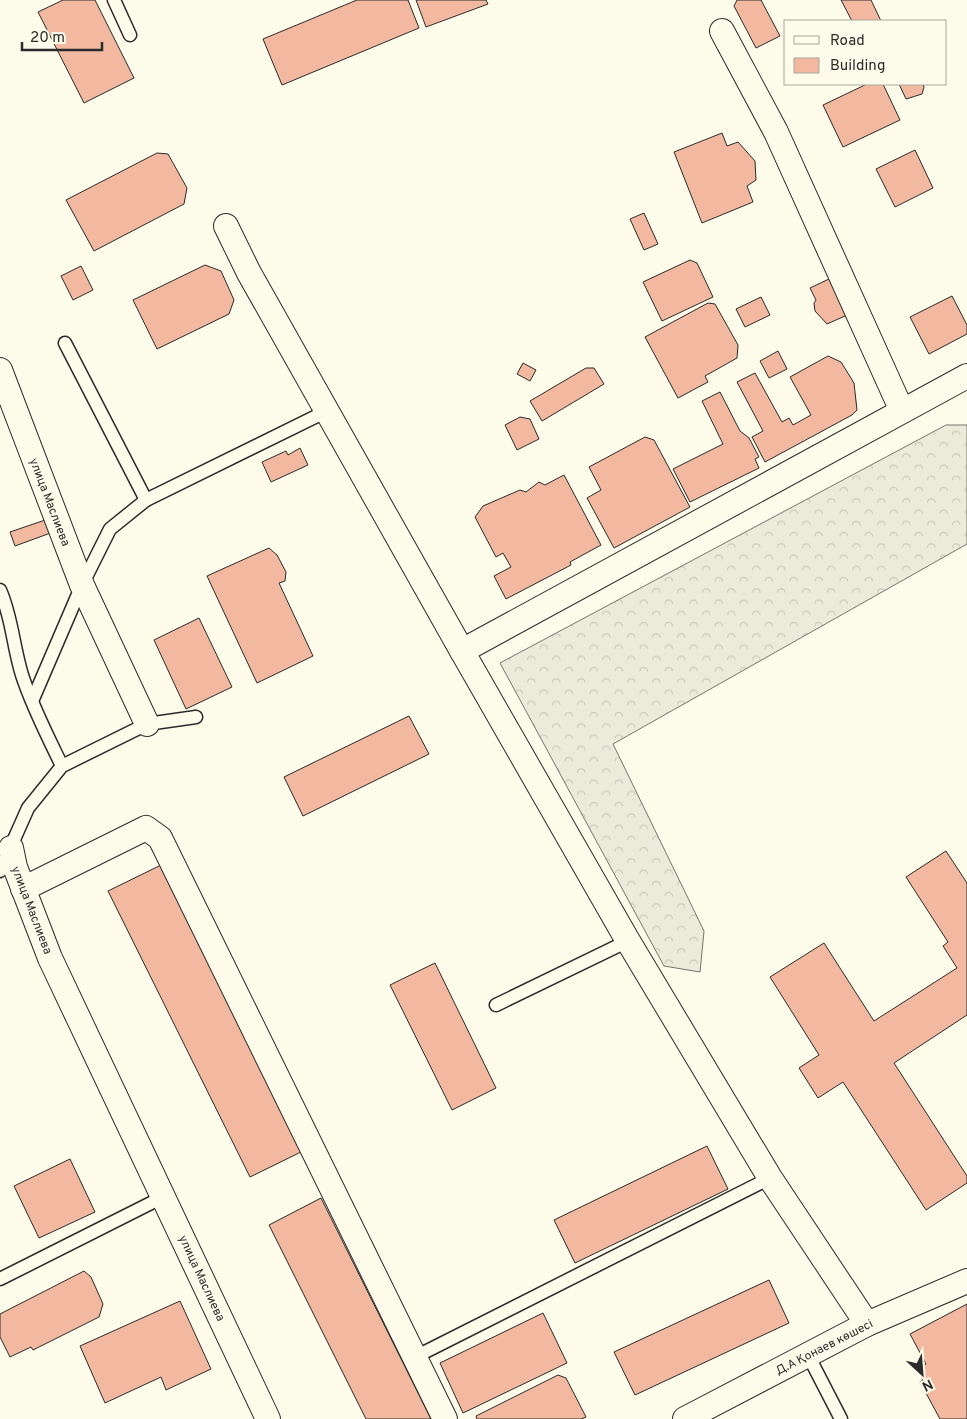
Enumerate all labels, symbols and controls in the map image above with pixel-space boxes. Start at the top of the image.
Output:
scale bar [22,20,102,52]
legend [784,20,947,85]
text: 20 m [30,29,65,48]
text: Road [830,32,865,51]
text: Building [830,57,885,76]
street label: улица Маслиева [25,456,73,549]
street label: улица Маслиева [7,864,55,957]
street label: улица Маслиева [174,1233,228,1324]
street label: Д.А Қонаев көшесі [773,1316,876,1379]
north arrow [897,1349,947,1399]
text: N [919,1374,935,1394]

